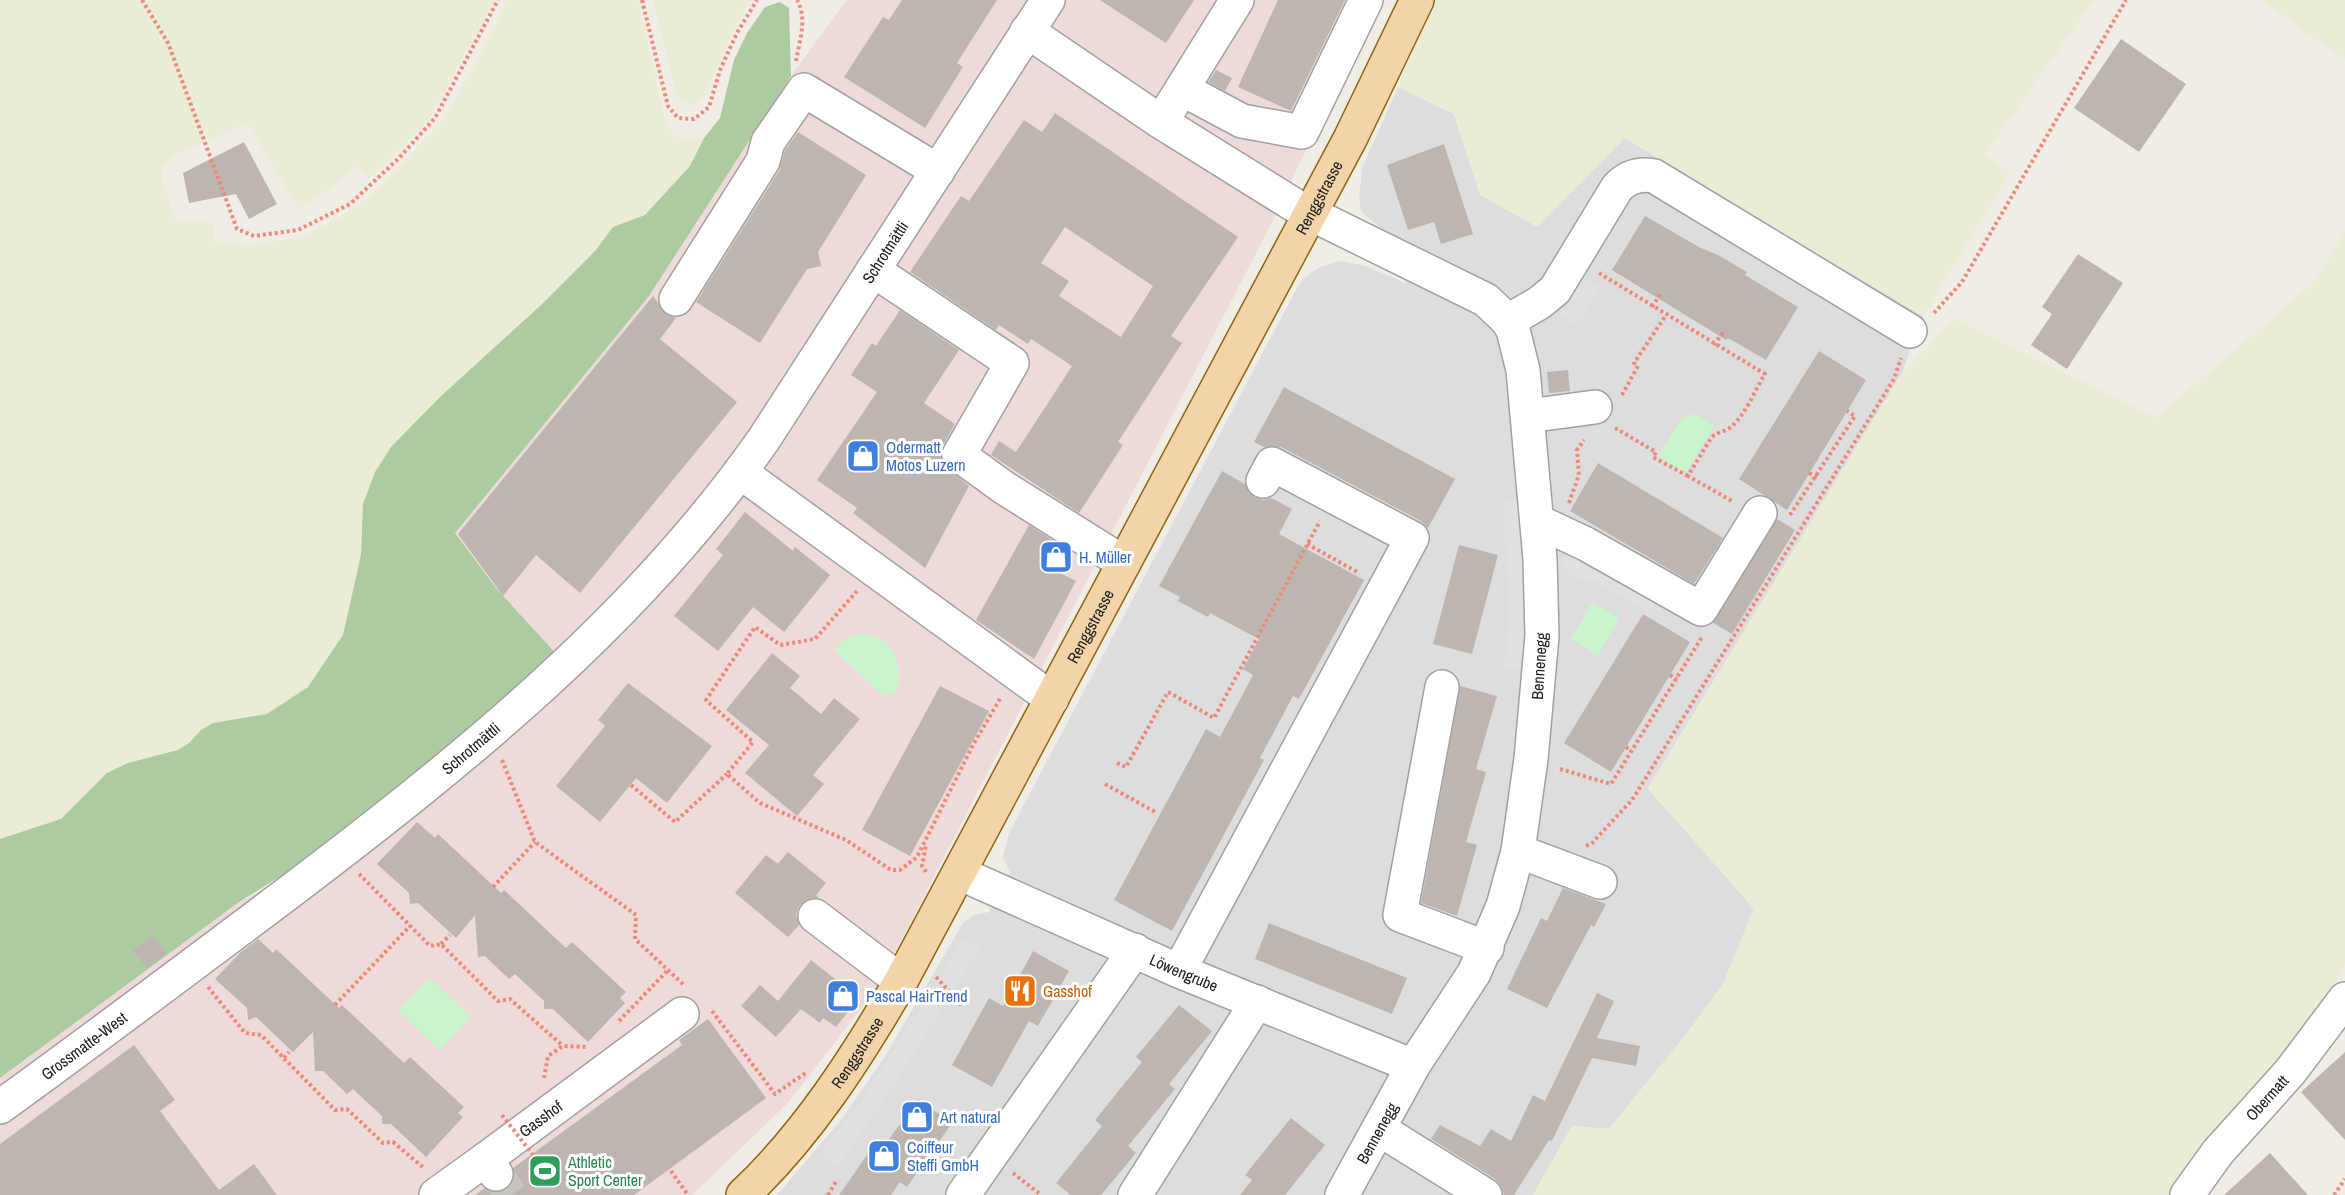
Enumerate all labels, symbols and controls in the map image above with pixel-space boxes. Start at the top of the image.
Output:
street label: Renggstrasse [1290,156,1348,238]
street label: Schrotmättli [857,217,913,287]
place label: Odermatt Motos Luzern [886,436,966,476]
shop icon: Odermatt Motos Luzern [845,438,881,474]
shop icon: H. Müller [1038,539,1074,575]
place label: H. Müller [1079,546,1132,568]
street label: Renggstrasse [1061,585,1119,667]
street label: Bennenegg [1526,631,1552,700]
street label: Schrotmättli [437,717,505,779]
street label: Löwengrube [1146,948,1221,997]
restaurant icon: Gasshof [1002,973,1038,1009]
shop icon: Pascal HairTrend [825,978,861,1014]
place label: Gasshof [1043,980,1092,1002]
place label: Pascal HairTrend [866,985,968,1007]
street label: Grossmatte-West [36,1006,132,1085]
street label: Renggstrasse [826,1013,888,1093]
street label: Obermatt [2240,1070,2294,1125]
street label: Gasshof [514,1095,567,1142]
street label: Bennenegg [1351,1098,1403,1168]
shop icon: Art natural [899,1099,935,1135]
place label: Art natural [939,1106,1001,1128]
place label: Coiffeur Steffi GmbH [907,1136,979,1176]
shop icon: Coiffeur Steffi GmbH [866,1138,902,1174]
place label: Athletic Sport Center [567,1151,643,1191]
sports icon: Athletic Sport Center [527,1153,563,1189]

